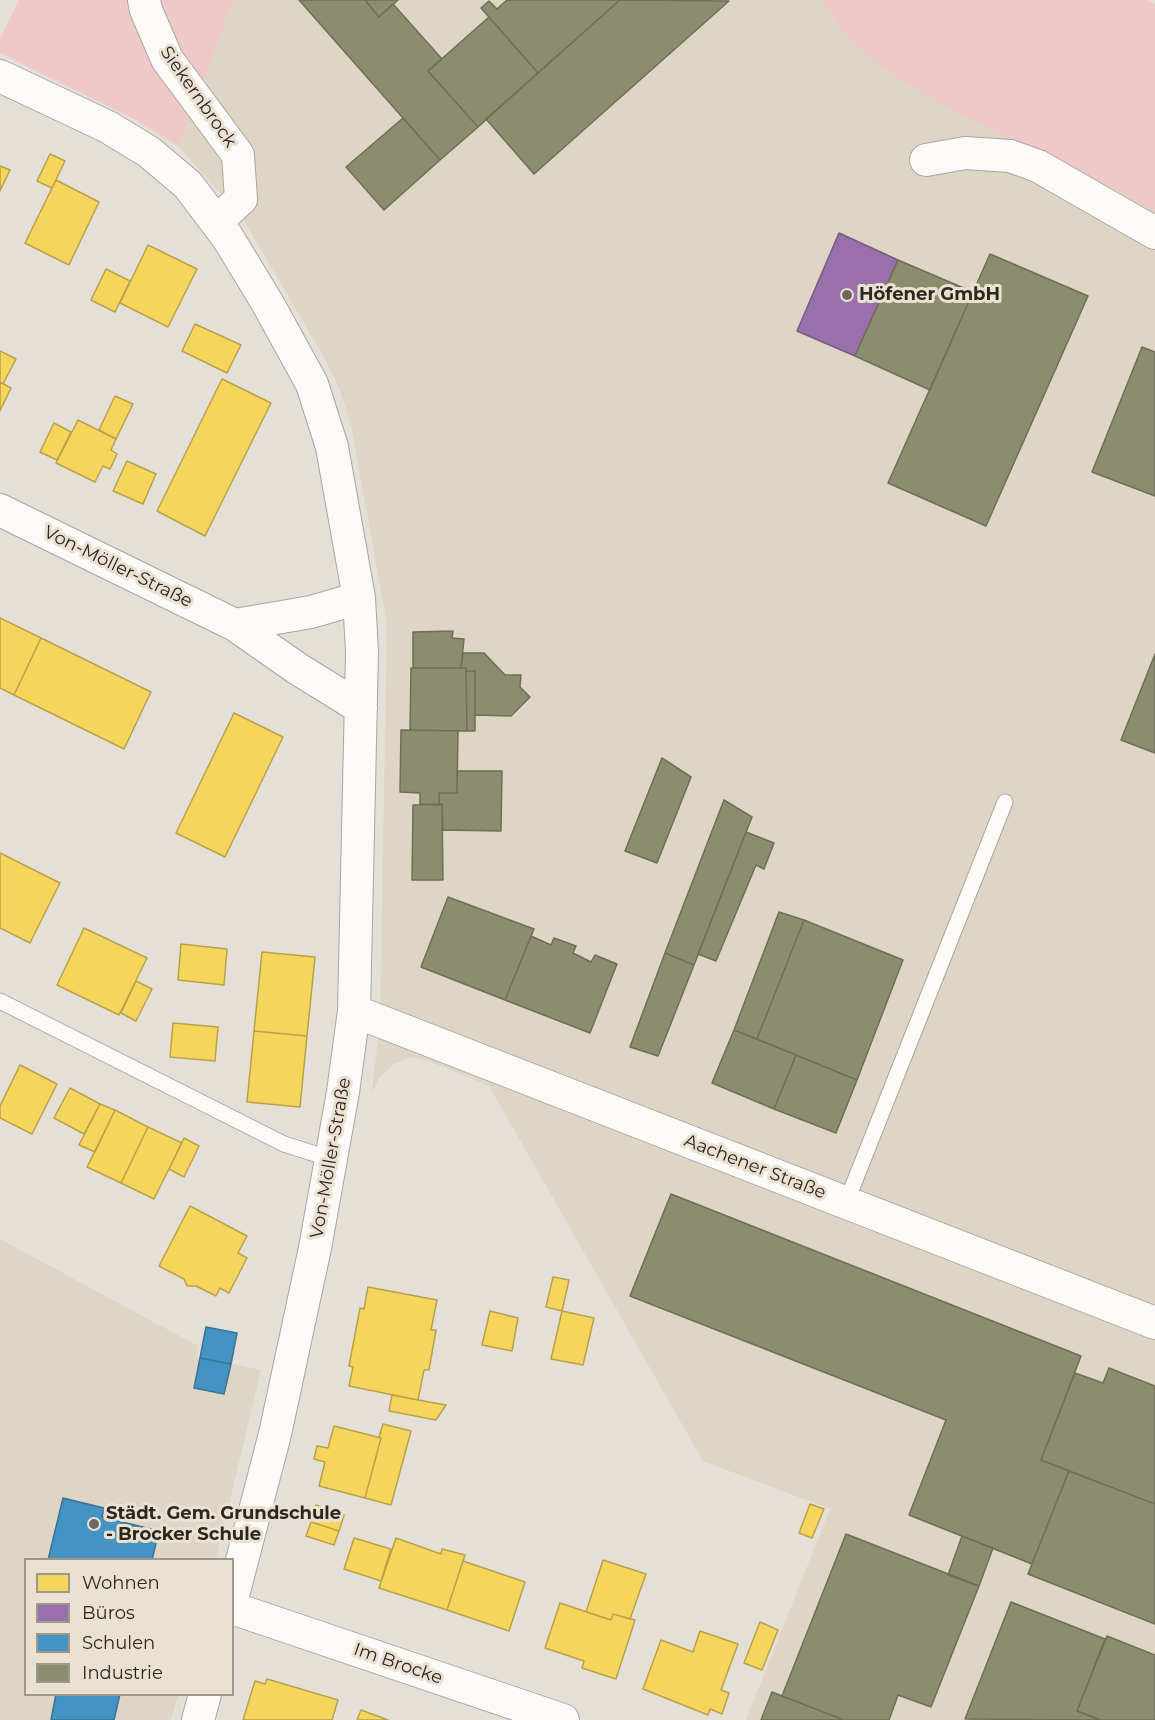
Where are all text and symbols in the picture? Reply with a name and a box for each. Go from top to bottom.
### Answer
street label: Siekernbrock [155,42,241,152]
place label: Höfener GmbH [859,284,1000,306]
marker: Höfener GmbH [840,288,854,302]
street label: Von-Möller-Straße [40,522,196,612]
street label: Von-Möller-Straße [306,1076,356,1240]
street label: Aachener Straße [681,1130,829,1204]
place label: Städt. Gem. Grundschule - Brocker Schule [106,1503,341,1546]
marker: Städt. Gem. Grundschule - Brocker Schule [87,1517,101,1531]
legend [24,1558,234,1696]
text: Wohnen [82,1572,160,1594]
text: Büros [82,1602,135,1624]
text: Schulen [82,1632,155,1654]
street label: Im Brocke [351,1639,445,1689]
text: Industrie [82,1662,163,1684]

